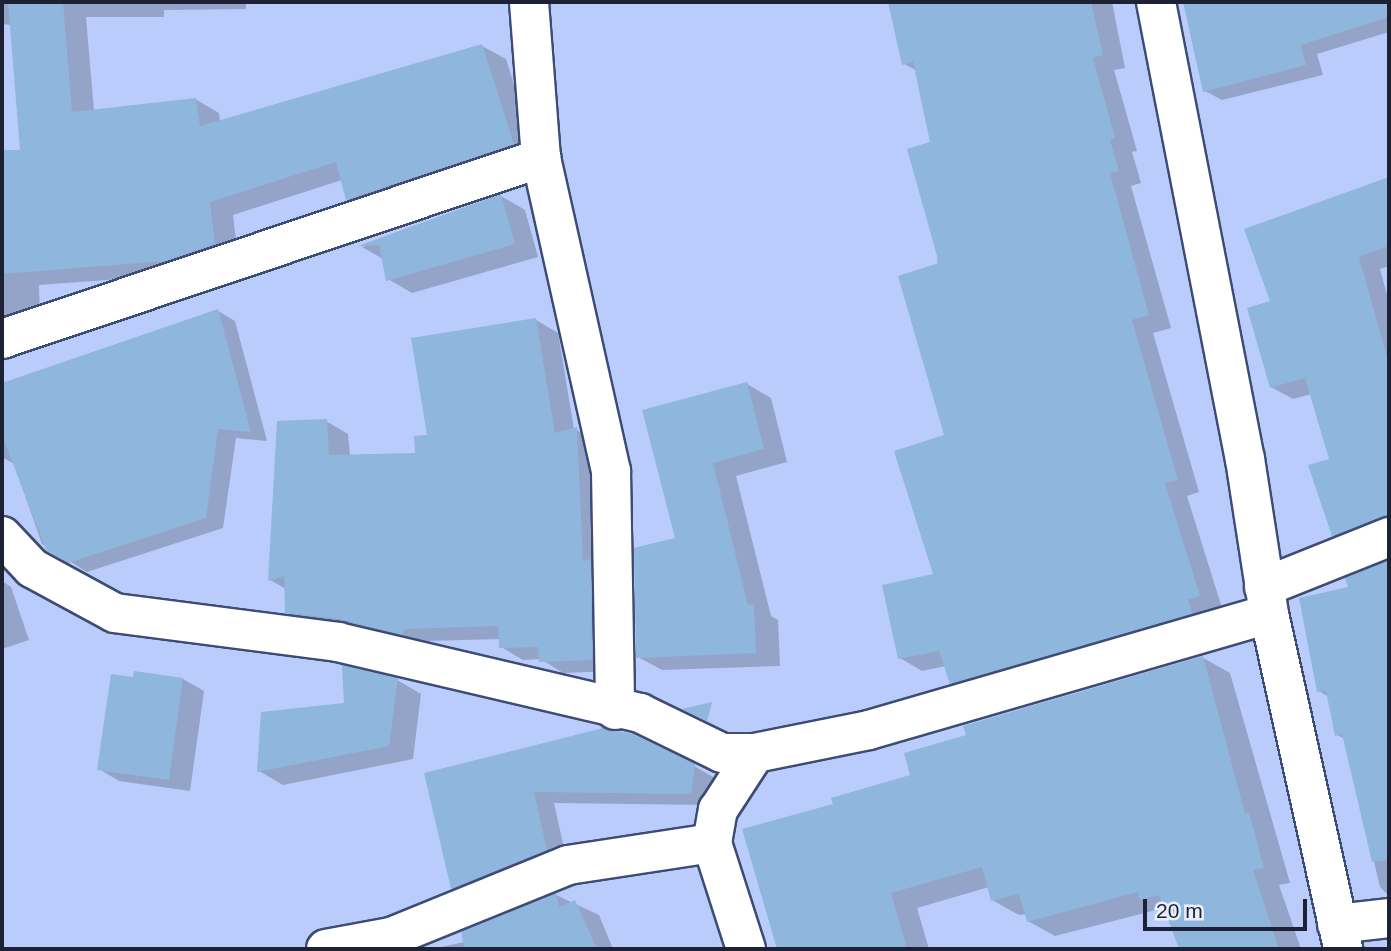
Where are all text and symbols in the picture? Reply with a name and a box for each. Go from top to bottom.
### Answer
scale bar [1146,884,1310,928]
text: 20 m [1156,899,1203,922]

